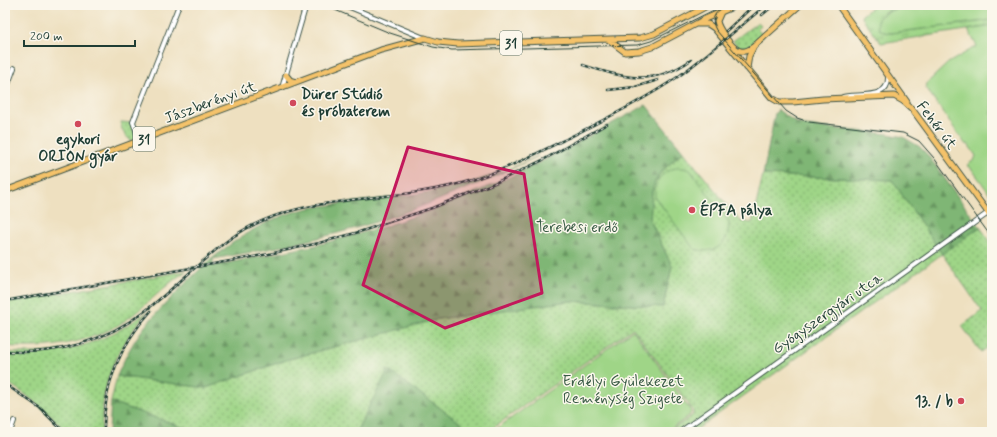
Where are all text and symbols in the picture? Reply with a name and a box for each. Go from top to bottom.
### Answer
scale bar [24,22,135,48]
text: 200 m [30,29,63,45]
road number: 31 [500,31,522,55]
street label: Jászberényi út [162,77,259,129]
place label: Dürer Stúdió és próbaterem [301,85,390,122]
street label: Fehér út [911,97,961,154]
marker: Dürer Stúdió és próbaterem [288,98,298,108]
marker: egykori ORION gyár [73,119,83,129]
road number: 31 [133,127,155,151]
place label: egykori ORION gyár [38,130,118,169]
place label: ÉPFA pálya [700,199,773,221]
marker: ÉPFA pálya [687,205,697,215]
park label: Terebesi erdő [536,218,618,238]
street label: Gyógyszergyári utca [769,268,888,360]
park label: Erdélyi Gyülekezet Reménység Szigete [562,372,684,409]
place label: 13. / b [915,392,954,412]
marker: 13. / b [956,396,966,406]

